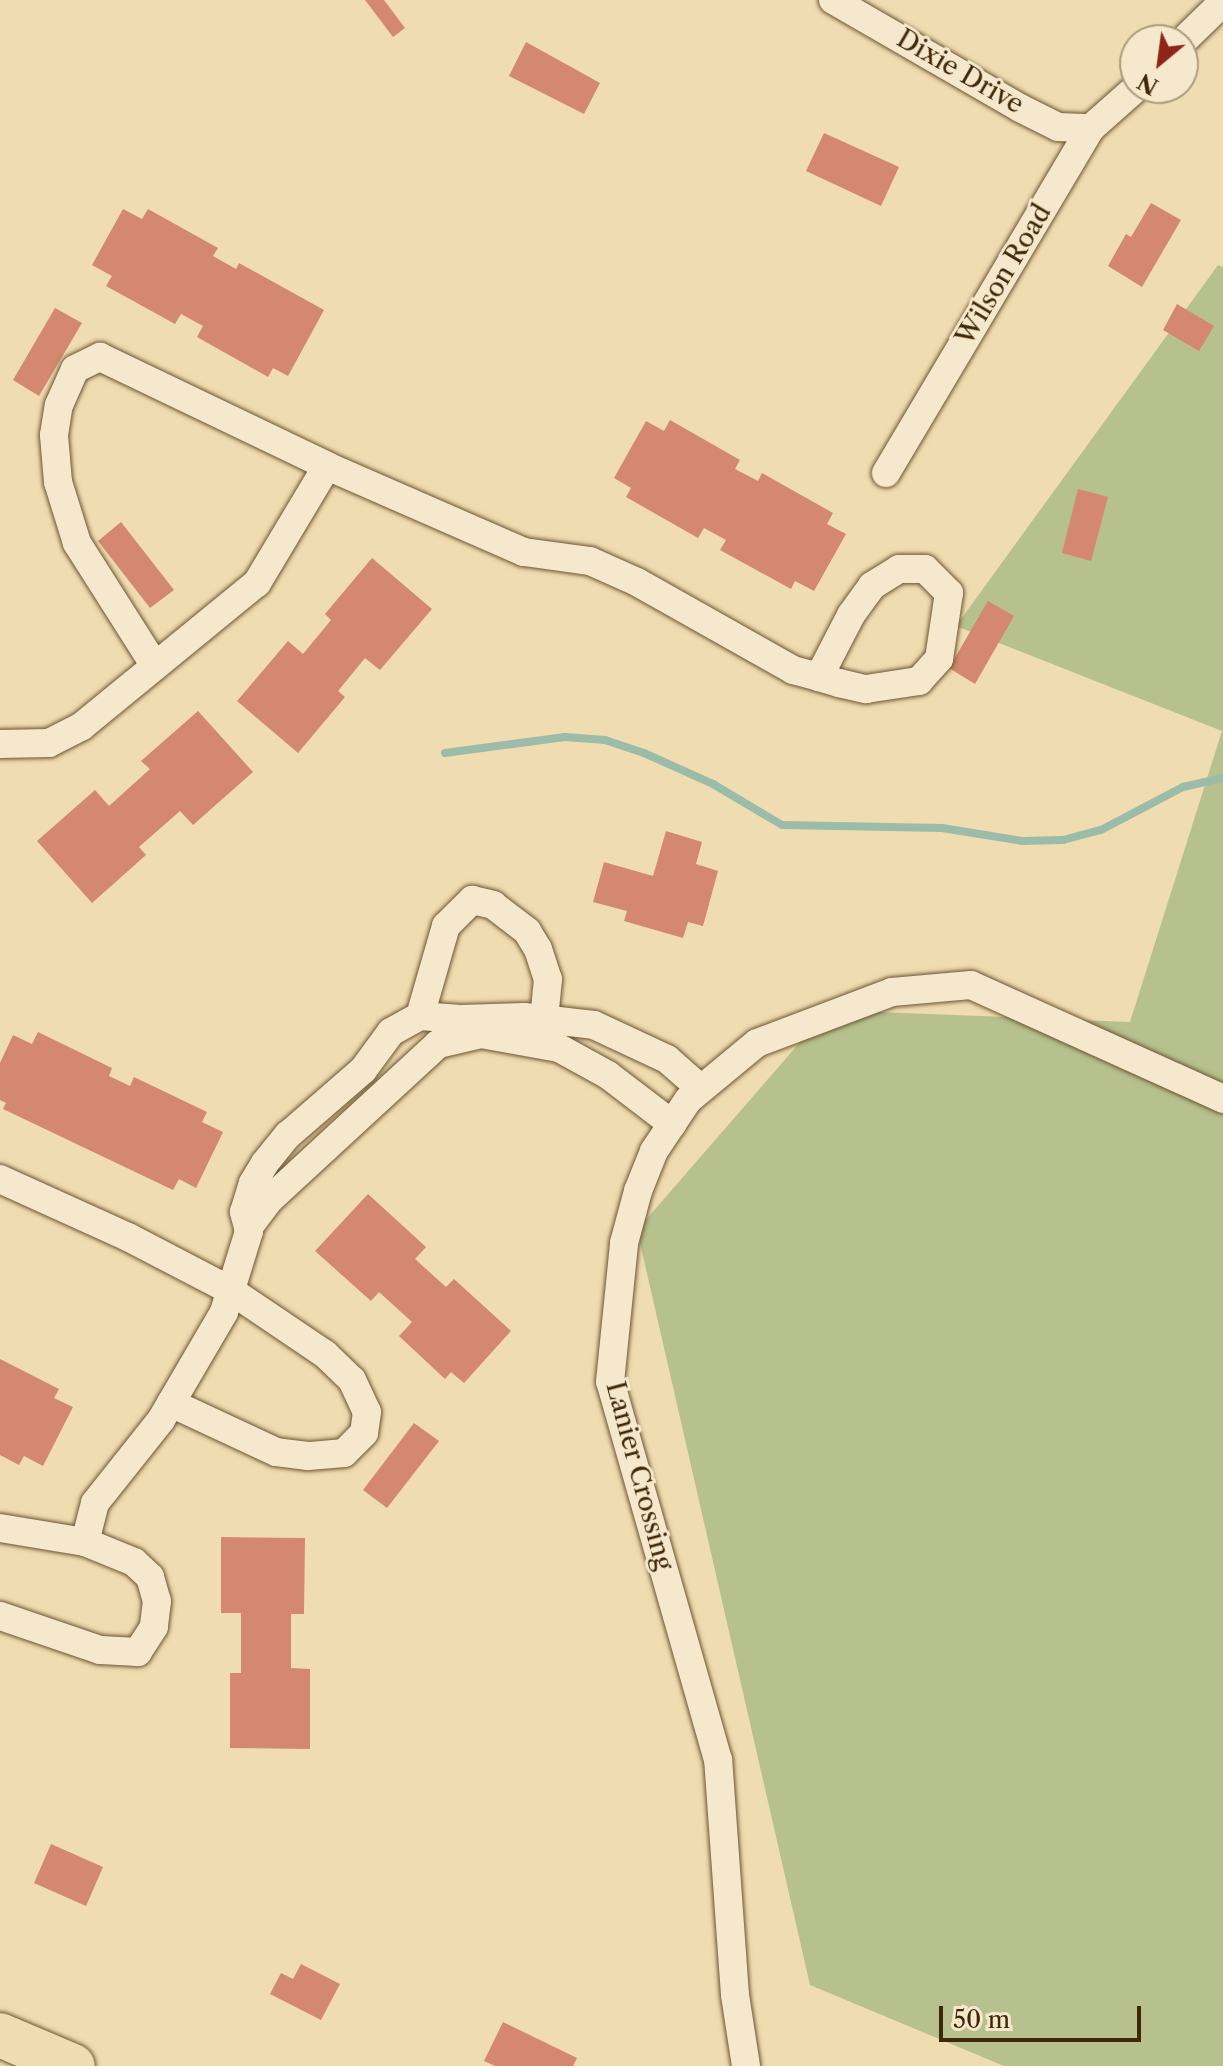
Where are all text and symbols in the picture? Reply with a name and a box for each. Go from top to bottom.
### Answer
street label: Dixie Drive [891,23,1029,121]
north arrow [1119,24,1199,104]
text: N [1133,67,1163,100]
street label: Wilson Road [950,199,1058,351]
street label: Lanier Crossing [599,1378,679,1574]
scale bar [943,1990,1145,2040]
text: 50 m [953,2005,1010,2034]

